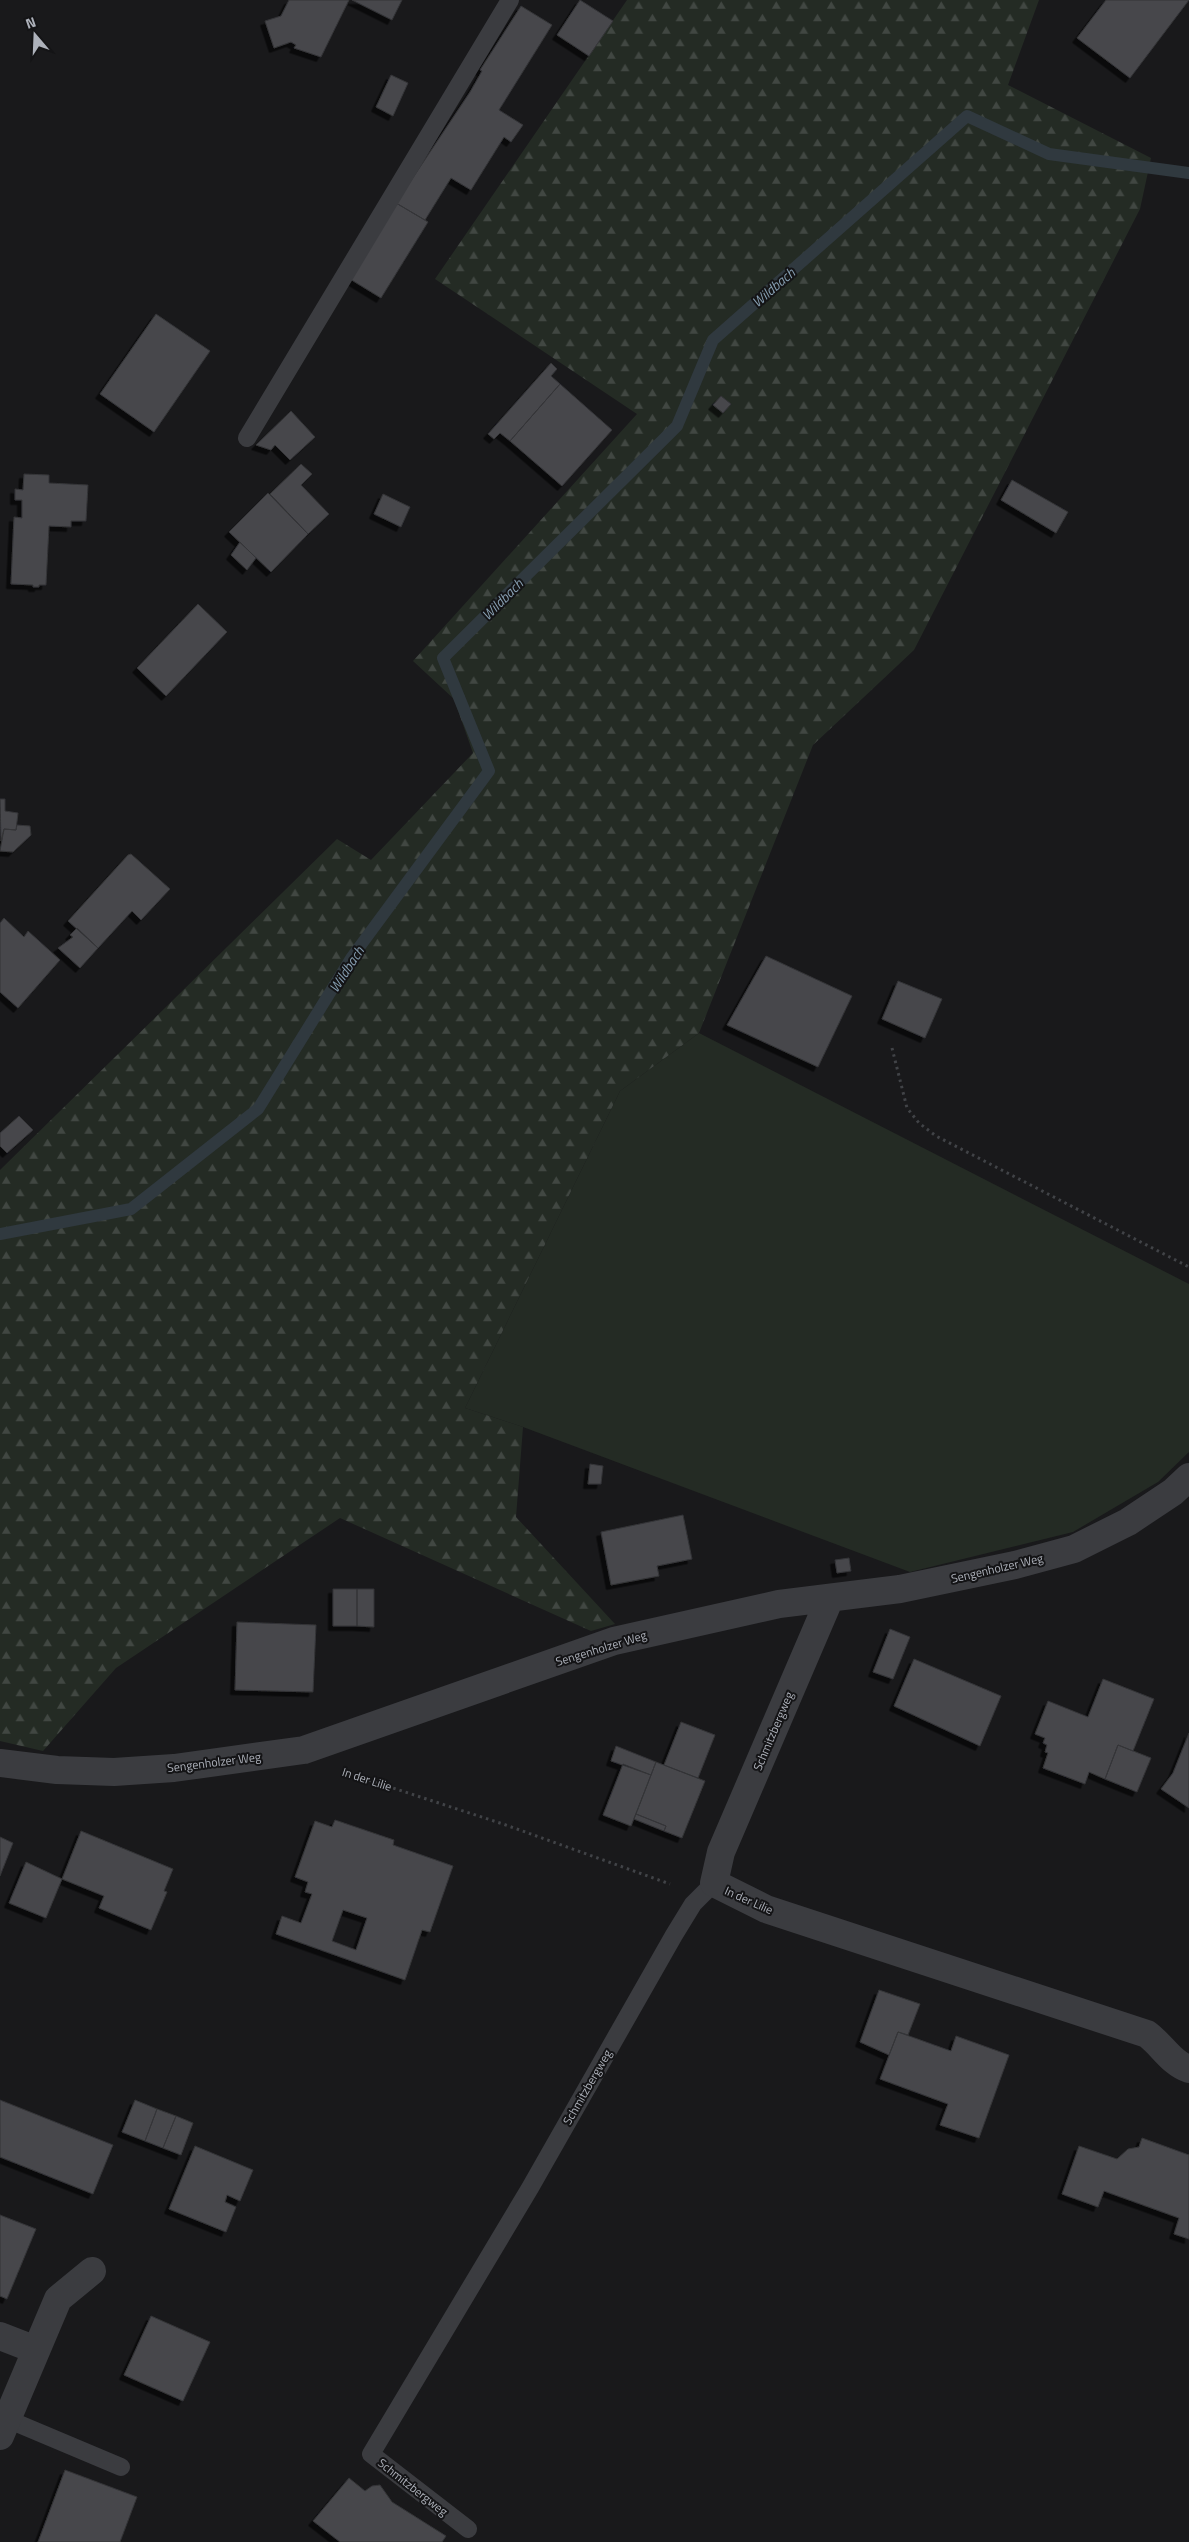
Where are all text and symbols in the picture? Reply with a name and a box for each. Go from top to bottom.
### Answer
north arrow [10,10,60,60]
text: N [23,11,39,34]
water label: Wildbach [747,262,800,312]
water label: Wildbach [476,573,528,625]
water label: Wildbach [323,941,369,996]
street label: Sengenholzer Weg [949,1548,1045,1588]
street label: Sengenholzer Weg [553,1625,649,1671]
street label: Schmitzbergweg [748,1688,798,1774]
street label: Sengenholzer Weg [166,1747,262,1777]
street label: In der Lilie [340,1762,394,1796]
street label: In der Lilie [722,1881,776,1919]
street label: Schmitzbergweg [558,2046,616,2128]
street label: Schmitzbergweg [374,2454,452,2520]

